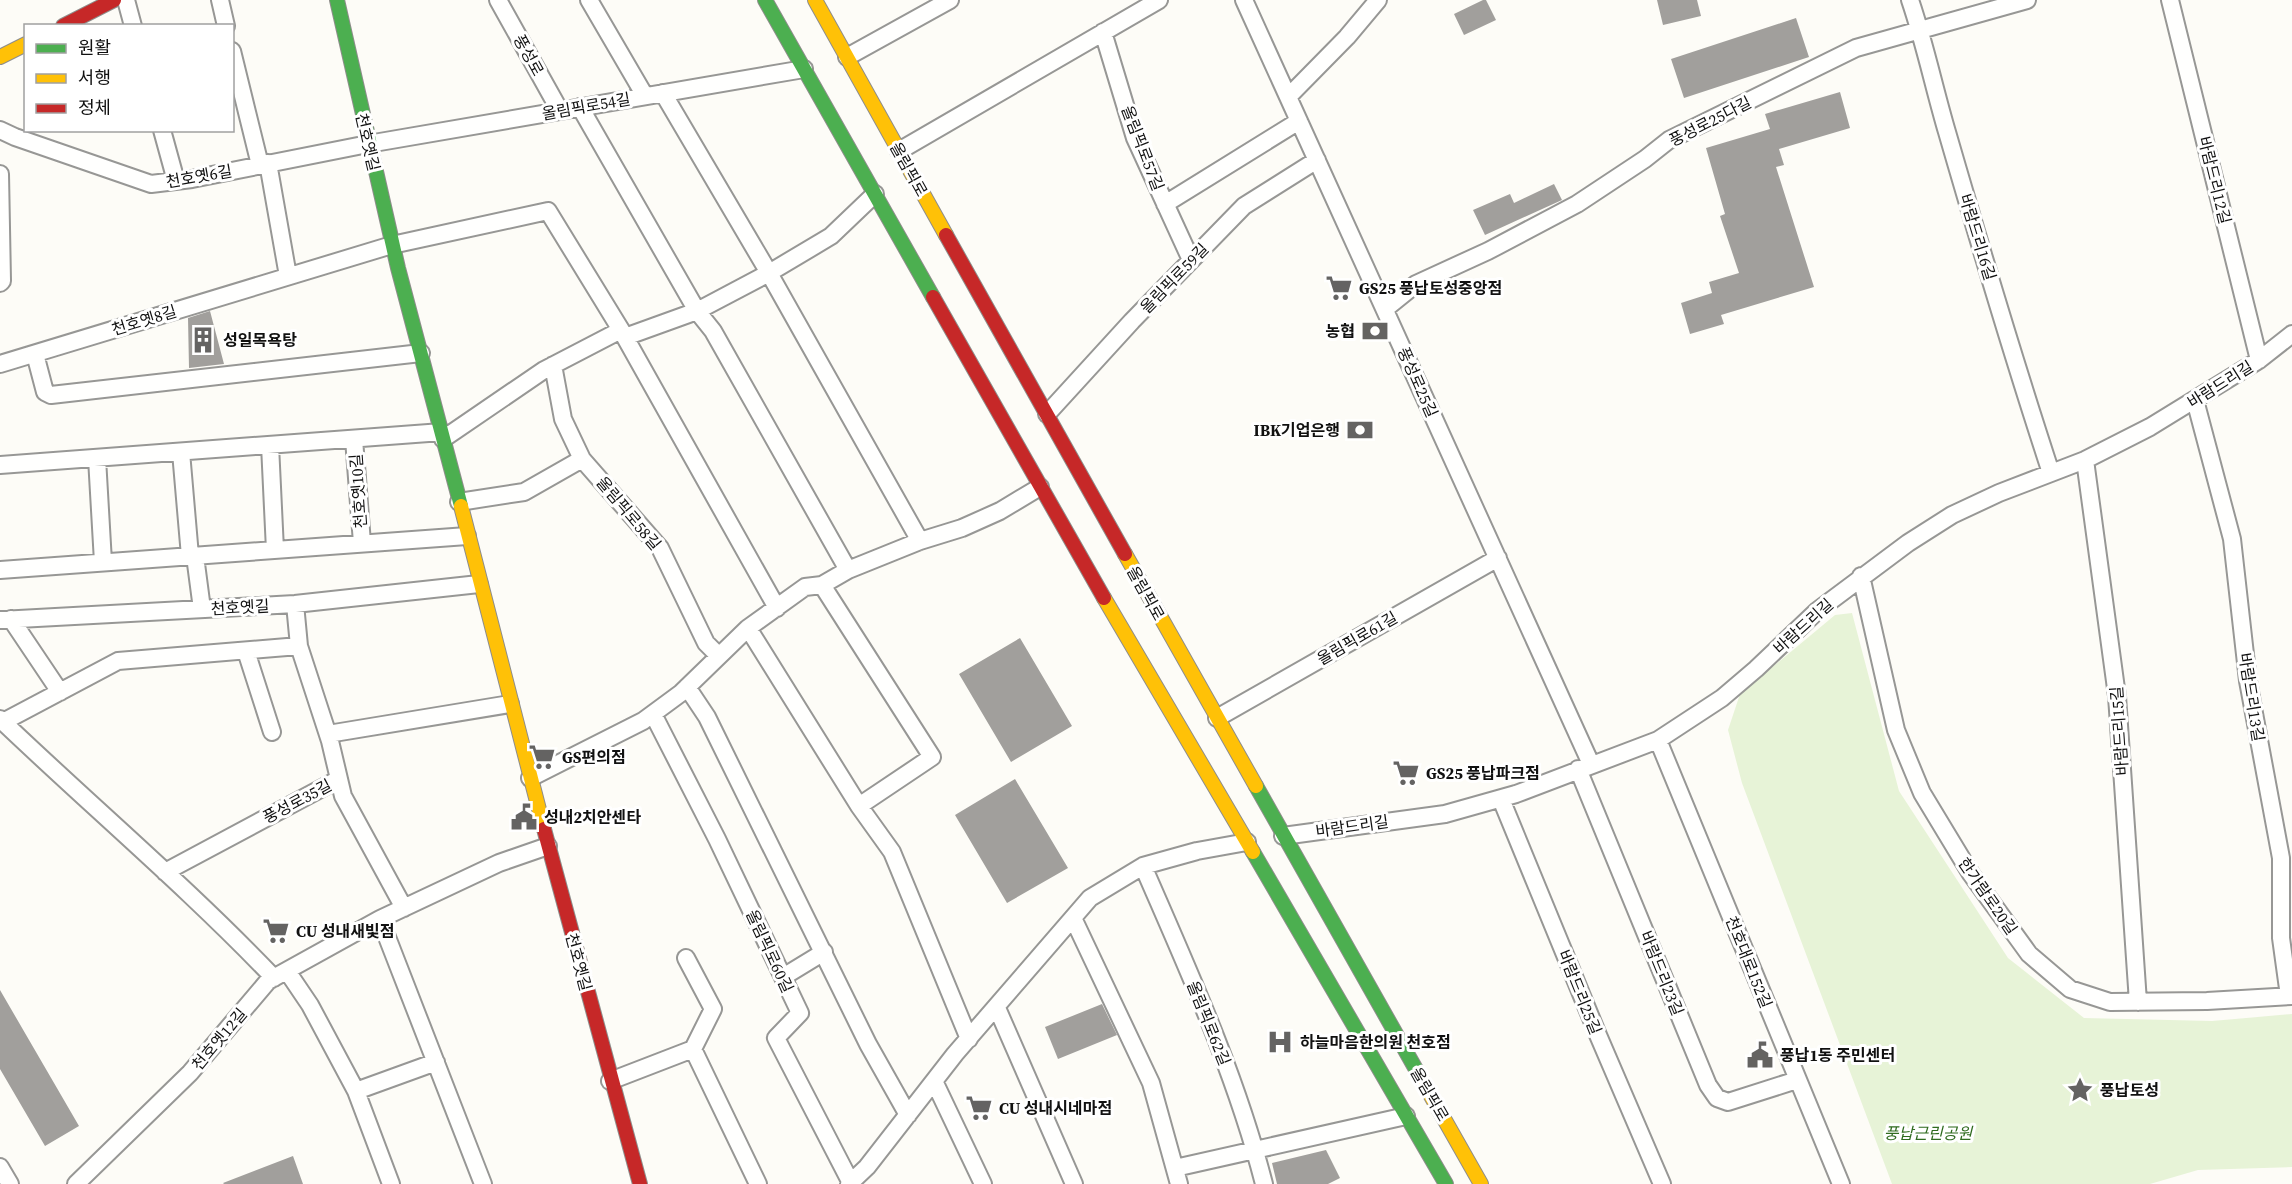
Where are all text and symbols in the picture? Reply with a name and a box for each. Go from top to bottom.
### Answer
legend [24,24,234,132]
street label: 풍성로 [509,30,549,80]
text: 원활 [78,35,111,60]
text: 서행 [78,65,111,90]
street label: 올림픽로54길 [540,87,632,125]
street label: 풍성로25다길 [1665,91,1755,151]
text: 정체 [78,95,111,120]
street label: 올림픽로57길 [1117,102,1169,194]
street label: 천호옛길 [351,111,385,173]
street label: 바람드리12길 [2193,134,2237,226]
street label: 올림픽로 [885,138,933,200]
street label: 천호옛6길 [164,159,234,193]
street label: 바람드리16길 [1954,191,2002,283]
street label: 올림픽로59길 [1135,238,1213,318]
supermarket icon: GS25 풍납토성중앙점 [1324,273,1354,303]
place label: GS25 풍납토성중앙점 [1359,277,1502,299]
street label: 천호옛8길 [109,300,179,340]
bank icon: 농협 [1360,316,1390,346]
place label: 농협 [1326,320,1355,342]
building icon: 성일목욕탕 [188,325,218,355]
place label: 성일목욕탕 [223,329,297,351]
street label: 풍성로25길 [1393,343,1443,421]
street label: 바람드리길 [2183,355,2257,413]
bank icon: IBK기업은행 [1345,415,1375,445]
place label: IBK기업은행 [1254,419,1340,441]
street label: 천호옛10길 [344,453,372,529]
street label: 올림픽로58길 [592,472,666,554]
street label: 올림픽로 [1122,562,1170,624]
street label: 바람드리길 [1768,593,1838,659]
street label: 천호옛길 [210,594,270,620]
street label: 올림픽로61길 [1313,606,1401,670]
street label: 바람드리13길 [2234,651,2270,743]
street label: 바람드리15길 [2105,686,2133,776]
supermarket icon: GS편의점 [527,742,557,772]
place label: GS편의점 [562,746,626,768]
supermarket icon: GS25 풍납파크점 [1391,758,1421,788]
place label: GS25 풍납파크점 [1426,762,1540,784]
street label: 풍성로35길 [259,774,335,828]
public building icon: 성내2치안센타 [509,802,539,832]
place label: 성내2치안센타 [544,806,641,828]
street label: 바람드리길 [1314,810,1390,842]
street label: 한가람로20길 [1953,853,2023,939]
street label: 올림픽로60길 [741,906,799,996]
street label: 천호대로152길 [1721,913,1777,1011]
supermarket icon: CU 성내새빛점 [261,916,291,946]
place label: CU 성내새빛점 [296,920,394,942]
street label: 바람드리23길 [1635,927,1689,1019]
street label: 천호옛길 [561,931,597,993]
street label: 바람드리25길 [1553,946,1607,1038]
street label: 올림픽로62길 [1182,977,1236,1069]
street label: 천호옛12길 [187,1003,251,1075]
hospital icon: 하늘마음한의원 천호점 [1265,1027,1295,1057]
place label: 하늘마음한의원 천호점 [1300,1031,1451,1053]
public building icon: 풍납1동 주민센터 [1745,1040,1775,1070]
place label: 풍납1동 주민센터 [1780,1044,1895,1066]
street label: 올림픽로 [1406,1063,1454,1125]
place icon: 풍납토성 [2065,1075,2095,1105]
place label: 풍납토성 [2100,1079,2159,1101]
supermarket icon: CU 성내시네마점 [964,1093,994,1123]
place label: CU 성내시네마점 [999,1097,1112,1119]
park label: 풍납근린공원 [1884,1122,1973,1144]

